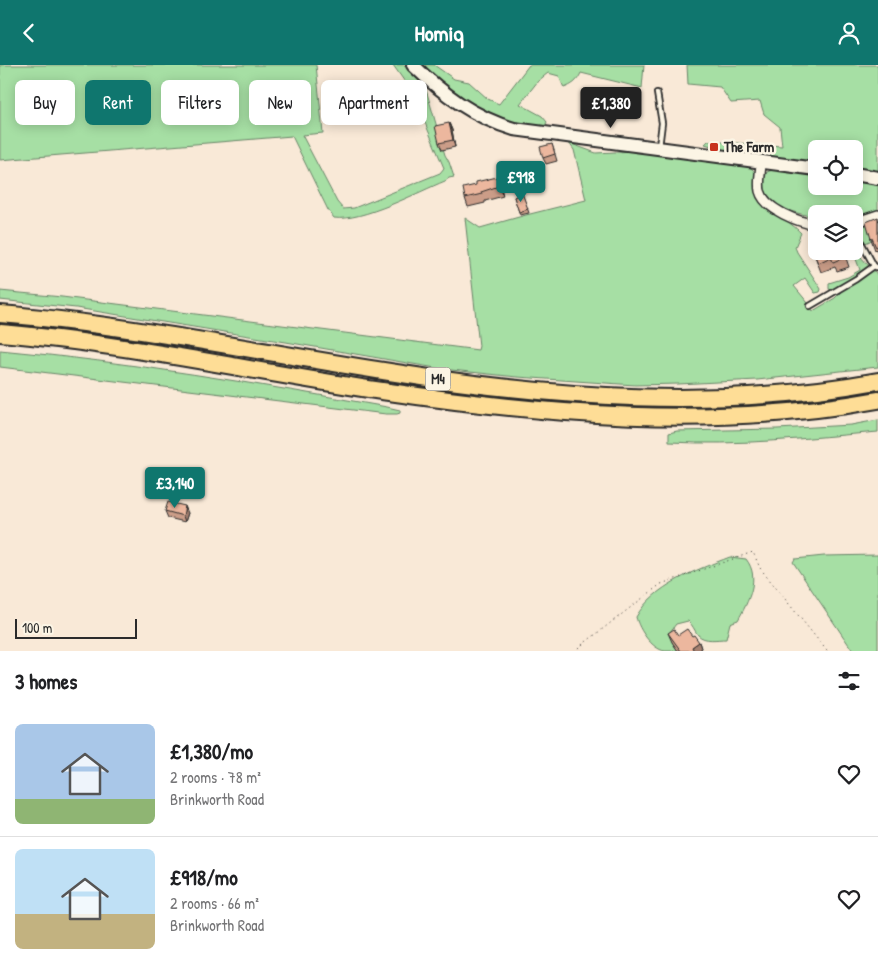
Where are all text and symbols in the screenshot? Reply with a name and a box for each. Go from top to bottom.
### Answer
text: Homiq [414,18,464,48]
icon: back [15,19,43,47]
icon: person [835,19,863,47]
chip: Buy [15,80,75,125]
chip: Rent [85,80,151,125]
chip: Filters [161,80,239,125]
chip: New [249,80,311,125]
chip: Apartment [321,80,427,125]
pin: £1,380 [570,87,652,129]
text: £1,380 [591,92,631,114]
place label: The Farm [723,136,774,157]
map controls [808,140,863,260]
button: locate [808,140,863,195]
marker: The Farm [708,141,720,153]
pin: £918 [491,161,551,203]
text: £918 [507,166,535,188]
button: layers [808,205,863,260]
road number: M4 [426,367,450,391]
pin: £3,140 [134,467,216,509]
text: £3,140 [156,472,194,494]
scale bar [15,616,138,639]
text: 100 m [22,618,52,637]
text: 3 homes [15,667,77,696]
icon: filters [835,667,863,695]
text: £1,380/mo [170,737,253,766]
icon: home [55,744,115,804]
icon: heart [835,760,863,788]
text: 2 rooms · 78 m² [170,766,261,788]
text: Brinkworth Road [170,788,264,810]
text: £918/mo [170,863,238,892]
icon: home [55,869,115,929]
icon: heart [835,885,863,913]
text: 2 rooms · 66 m² [170,892,259,914]
text: Brinkworth Road [170,914,264,936]

